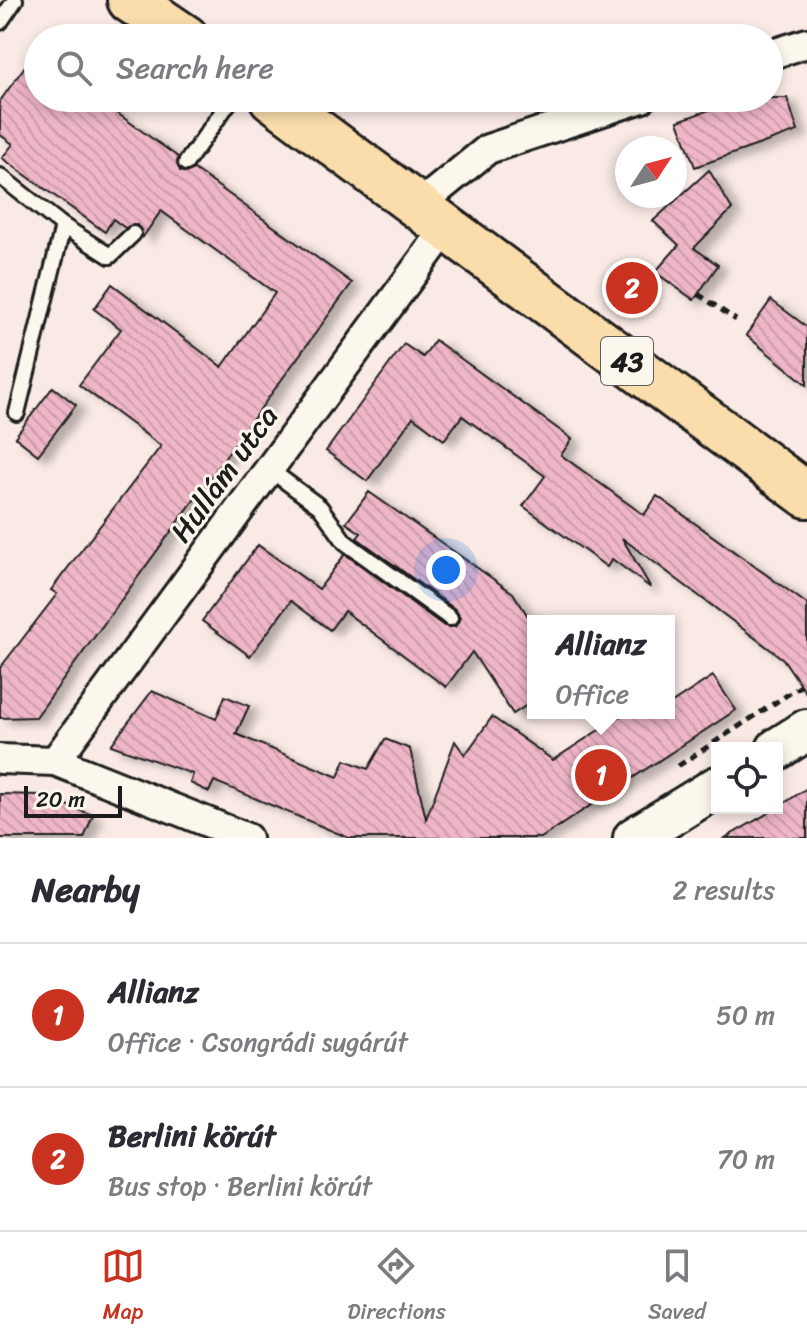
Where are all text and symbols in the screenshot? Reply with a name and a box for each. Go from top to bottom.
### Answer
search box [24,24,783,112]
text: Search here [116,41,274,95]
icon: search [52,46,96,90]
north arrow [615,136,687,208]
pin: 2 [606,258,658,318]
road number: 43 [601,337,653,385]
street label: Hullám utca [155,394,293,554]
your location [426,550,466,590]
popup [527,615,675,719]
text: Allianz [556,617,646,671]
text: Office [556,671,629,717]
map controls [711,742,783,814]
button: locate [711,742,783,814]
pin: 1 [575,745,627,805]
text: 20 m [36,780,85,819]
scale bar [24,782,122,818]
text: Nearby [32,860,140,920]
text: 2 results [673,867,775,913]
text: Allianz [108,965,199,1019]
text: 1 [52,992,64,1038]
text: 50 m [716,992,775,1038]
text: Office · Csongrádi sugárút [108,1019,408,1065]
text: Berlini körút [108,1109,276,1163]
text: 2 [50,1136,66,1182]
text: 70 m [717,1136,775,1182]
text: Bus stop · Berlini körút [108,1163,372,1209]
tab: Map [101,1244,145,1331]
tab: Directions [347,1244,446,1331]
tab: Saved [648,1244,706,1331]

